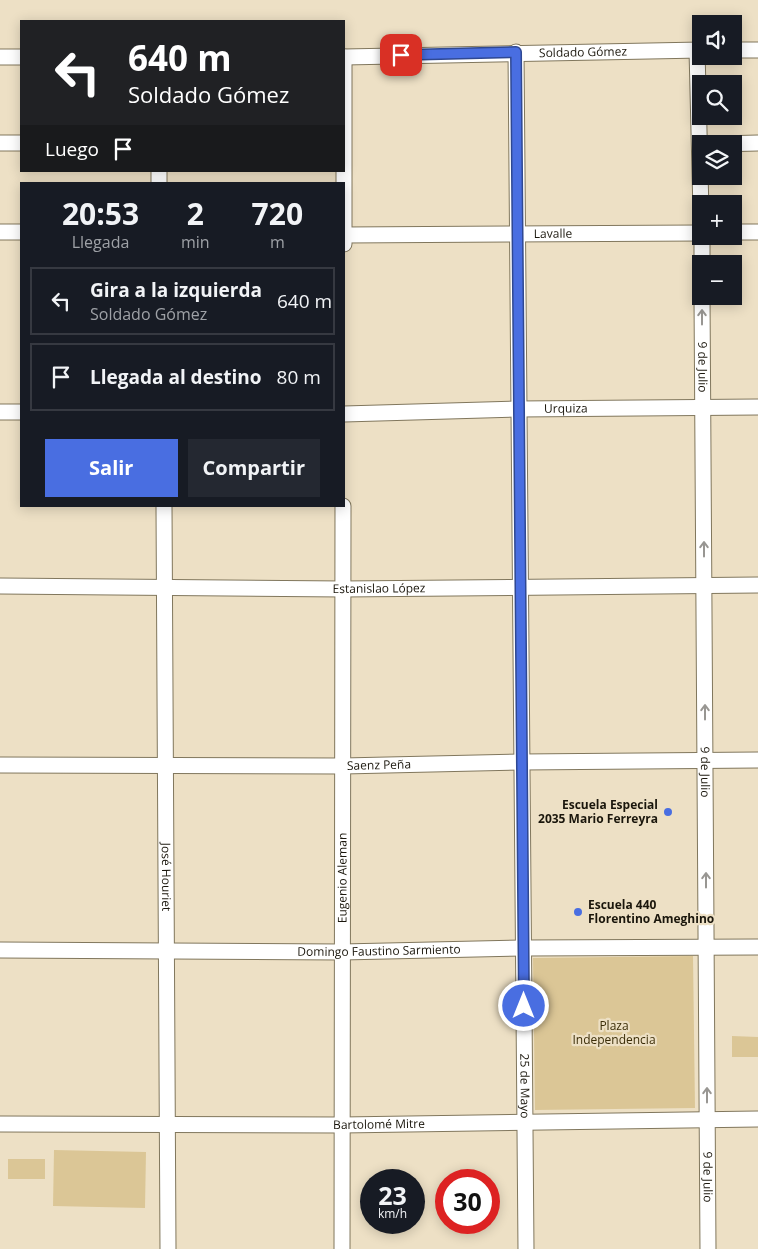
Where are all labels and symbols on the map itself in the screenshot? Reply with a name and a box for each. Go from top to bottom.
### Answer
pin [380,34,422,76]
street label: Soldado Gómez [539,42,627,61]
street label: Lavalle [534,225,573,242]
one-way arrow [697,309,707,325]
street label: 9 de Julio [694,341,712,393]
street label: Urquiza [544,399,588,417]
one-way arrow [699,541,709,558]
street label: Estanislao López [333,579,426,597]
one-way arrow [700,704,710,720]
street label: 9 de Julio [697,746,714,798]
street label: Saenz Peña [347,755,411,774]
place label: Escuela Especial 2035 Mario Ferreyra [538,796,658,827]
marker: Escuela Especial 2035 Mario Ferreyra [662,806,674,818]
street label: Eugenio Aleman [333,833,351,923]
street label: José Houriet [158,842,175,911]
one-way arrow [701,873,711,889]
place label: Escuela 440 Florentino Ameghino [588,896,714,927]
marker: Escuela 440 Florentino Ameghino [572,906,584,918]
street label: Domingo Faustino Sarmiento [297,940,461,960]
position arrow [497,979,549,1031]
park label: Plaza Independencia [572,1017,656,1048]
street label: 25 de Mayo [516,1053,534,1118]
one-way arrow [702,1088,712,1104]
street label: Bartolomé Mitre [333,1115,425,1133]
street label: 9 de Julio [699,1151,717,1203]
speed limit sign: 30 [435,1169,500,1234]

